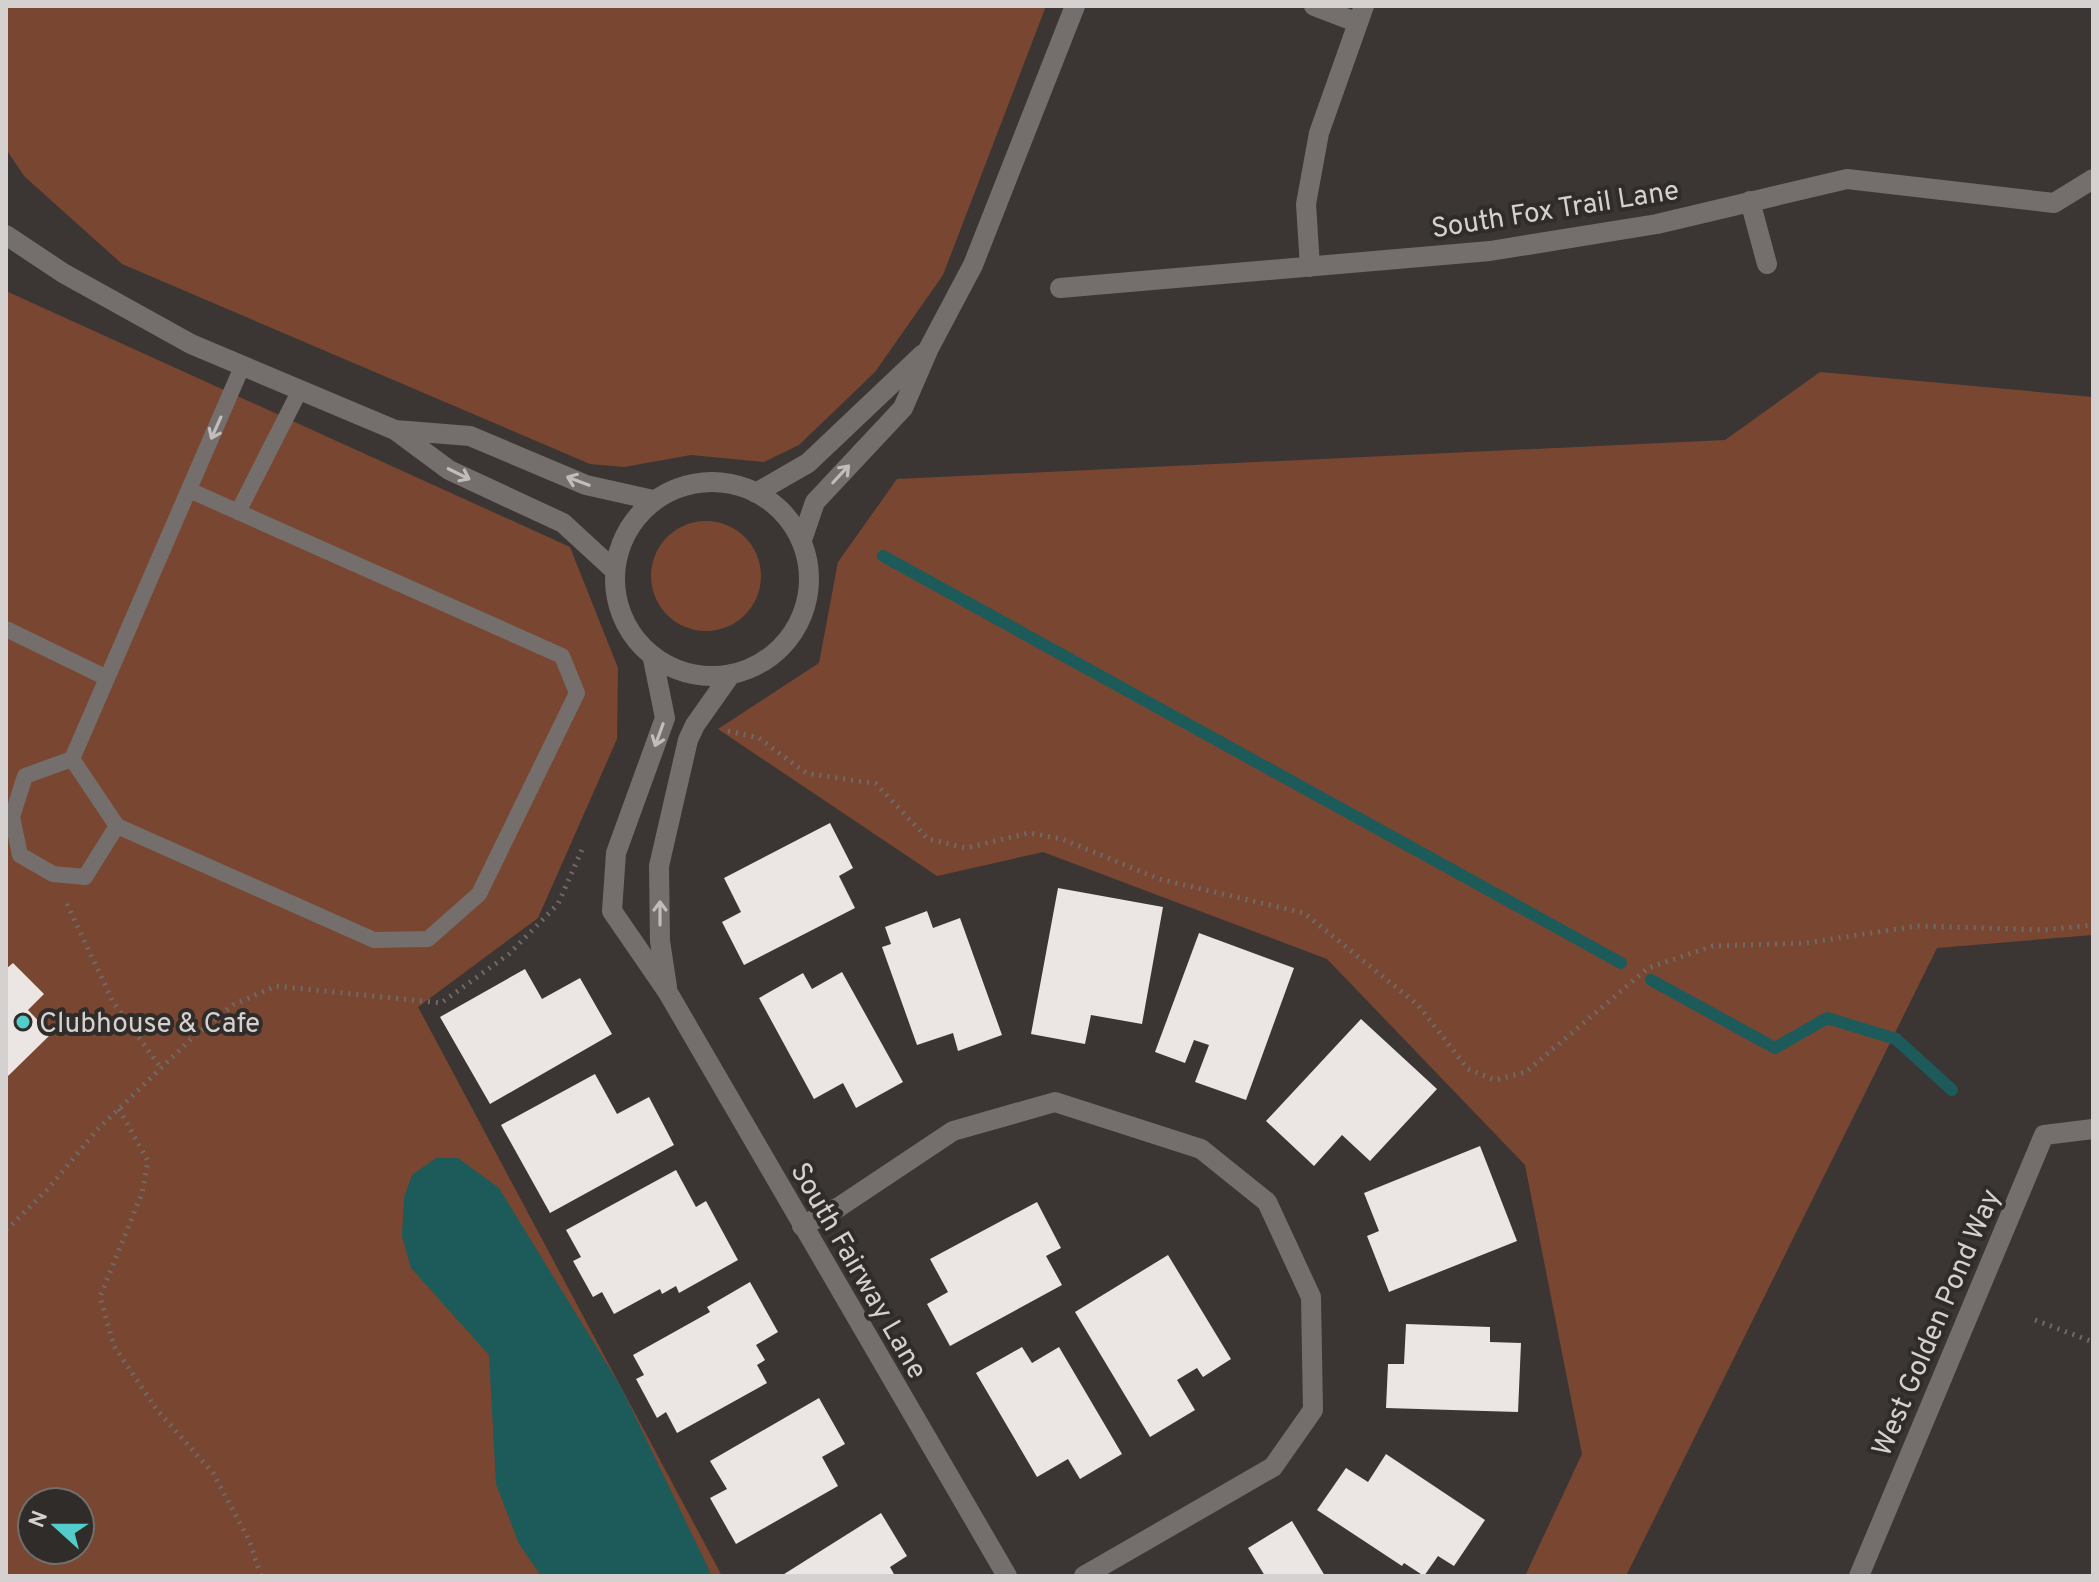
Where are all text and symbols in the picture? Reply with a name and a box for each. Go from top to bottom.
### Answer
street label: South Fox Trail Lane [1429,174,1682,248]
one-way arrow [207,416,222,440]
one-way arrow [832,465,850,485]
one-way arrow [446,467,470,482]
one-way arrow [566,473,591,487]
one-way arrow [650,722,665,747]
one-way arrow [652,900,668,927]
place label: Clubhouse & Cafe [39,1007,260,1043]
marker: Clubhouse & Cafe [14,1013,32,1031]
street label: South Fairway Lane [781,1157,934,1386]
street label: West Golden Pond Way [1865,1184,2010,1462]
north arrow [16,1486,96,1566]
text: N [24,1508,55,1532]

